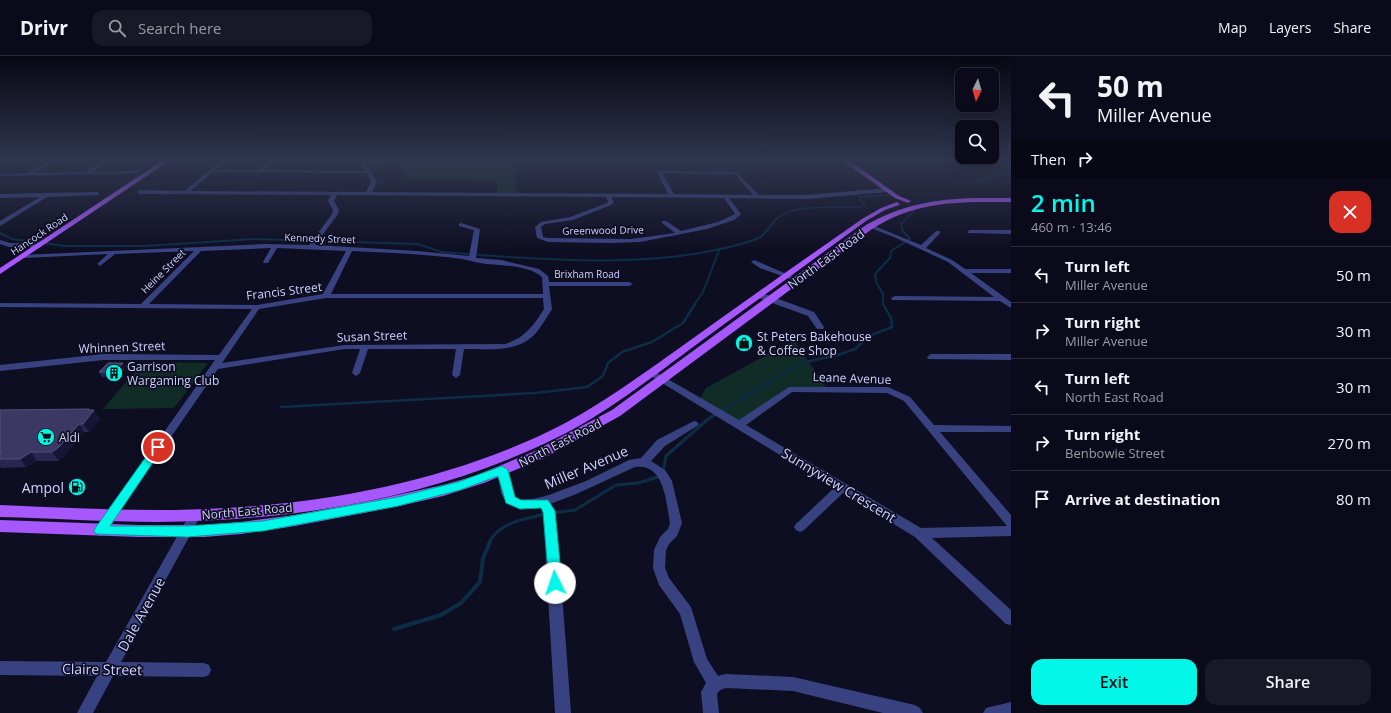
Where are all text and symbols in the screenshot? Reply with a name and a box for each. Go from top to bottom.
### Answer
search box [92,10,372,46]
text: Drivr [20,15,68,41]
icon: search [106,17,128,39]
text: Search here [138,18,222,38]
text: Map [1218,18,1247,37]
text: Layers [1269,18,1311,37]
text: Share [1333,18,1371,37]
text: 50 m [1097,67,1164,105]
north arrow [955,68,999,112]
map controls [955,68,999,164]
icon: left [1031,72,1083,124]
text: Miller Avenue [1097,103,1212,127]
button: search [955,120,999,164]
icon: right [1074,148,1096,170]
text: Then [1031,149,1066,169]
text: 2 min [1031,186,1096,219]
button: close [1329,191,1371,233]
street label: Hancock Road [8,210,70,258]
text: 460 m · 13:46 [1031,218,1112,236]
street label: Greenwood Drive [562,222,644,238]
street label: North East Road [784,225,868,293]
street label: Kennedy Street [284,230,356,246]
street label: Heine Street [138,245,189,296]
text: Turn left [1065,256,1130,276]
icon: left [1031,264,1053,286]
text: 50 m [1336,265,1371,285]
street label: Brixham Road [554,267,620,281]
text: Miller Avenue [1065,276,1148,294]
street label: Francis Street [245,278,323,304]
text: Turn right [1065,312,1140,332]
icon: right [1031,320,1053,342]
text: 30 m [1336,321,1371,341]
street label: Susan Street [337,326,407,346]
place label: St Peters Bakehouse & Coffee Shop [757,328,872,359]
text: Miller Avenue [1065,332,1148,350]
shop icon: St Peters Bakehouse & Coffee Shop [734,333,754,353]
street label: Whinnen Street [78,337,166,357]
place label: Garrison Wargaming Club [127,358,219,389]
building icon: Garrison Wargaming Club [104,363,124,383]
street label: Leane Avenue [812,368,892,388]
text: Turn left [1065,368,1130,388]
icon: left [1031,376,1053,398]
text: 30 m [1336,377,1371,397]
text: North East Road [1065,388,1164,406]
street label: North East Road [516,415,604,471]
text: Turn right [1065,424,1140,444]
supermarket icon: Aldi [36,427,56,447]
place label: Aldi [59,429,80,446]
pin [141,430,175,464]
icon: right [1031,432,1053,454]
text: 270 m [1327,433,1371,453]
icon: arrive [147,436,169,458]
street label: Miller Avenue [541,441,631,493]
street label: Sunnyview Crescent [778,443,900,527]
text: Benbowie Street [1065,444,1165,462]
fuel station icon: Ampol [67,477,87,497]
place label: Ampol [22,478,64,497]
icon: arrive [1031,488,1053,510]
text: Arrive at destination [1065,489,1220,509]
text: 80 m [1336,489,1371,509]
street label: North East Road [201,499,293,523]
position arrow [534,562,576,604]
street label: Dale Avenue [113,574,169,654]
street label: Claire Street [62,659,142,679]
button: Exit [1031,659,1197,705]
button: Share [1205,659,1371,705]

